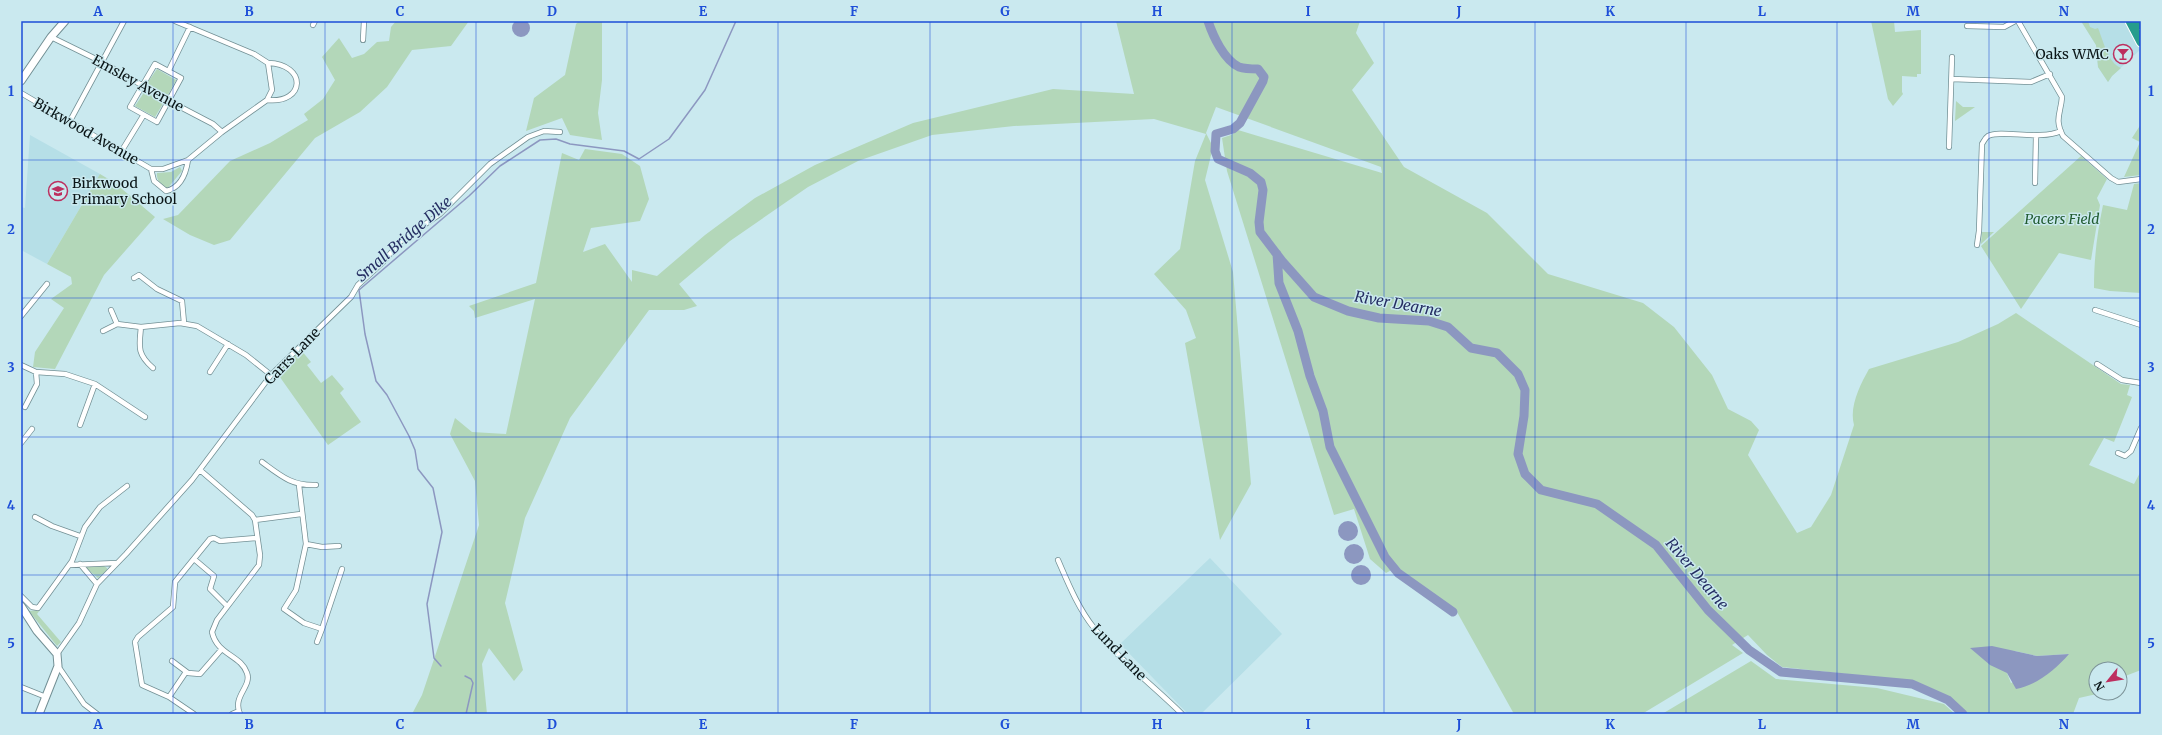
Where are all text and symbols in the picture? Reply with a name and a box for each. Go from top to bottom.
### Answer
text: A [92,3,103,20]
text: B [244,3,254,20]
text: C [396,3,405,20]
text: D [547,3,557,20]
text: E [699,3,708,20]
text: F [850,3,858,20]
text: G [1000,3,1010,20]
text: H [1152,3,1163,20]
text: I [1305,3,1311,20]
text: J [1455,3,1462,20]
text: K [1605,3,1615,20]
text: L [1758,3,1767,20]
text: M [1906,3,1920,20]
text: N [2059,3,2070,20]
bar icon: Oaks WMC [2112,43,2134,65]
place label: Oaks WMC [2036,45,2109,63]
street label: Emsley Avenue [89,50,187,116]
text: 1 [8,83,14,100]
text: 1 [2148,83,2154,100]
street label: Birkwood Avenue [30,94,142,168]
place label: Birkwood Primary School [72,174,177,208]
school or university icon: Birkwood Primary School [47,180,69,202]
water label: Small Bridge Dike [352,192,456,285]
park label: Pacers Field [2025,210,2099,228]
text: 2 [7,221,15,238]
text: 2 [2147,221,2155,238]
water label: River Dearne [1353,286,1443,321]
street label: Carrs Lane [260,324,324,388]
text: 3 [7,359,15,376]
text: 3 [2147,359,2155,376]
text: 4 [7,497,16,514]
text: 4 [2147,497,2156,514]
water label: River Dearne [1662,534,1733,614]
street label: Lund Lane [1088,620,1150,684]
text: 5 [7,635,15,652]
text: 5 [2147,635,2155,652]
north arrow [2088,661,2128,701]
text: N [2091,678,2108,693]
text: A [92,716,103,733]
text: B [244,716,254,733]
text: C [396,716,405,733]
text: D [547,716,557,733]
text: E [699,716,708,733]
text: F [850,716,858,733]
text: G [1000,716,1010,733]
text: H [1152,716,1163,733]
text: I [1305,716,1311,733]
text: J [1455,716,1462,733]
text: K [1605,716,1615,733]
text: L [1758,716,1767,733]
text: M [1906,716,1920,733]
text: N [2059,716,2070,733]

